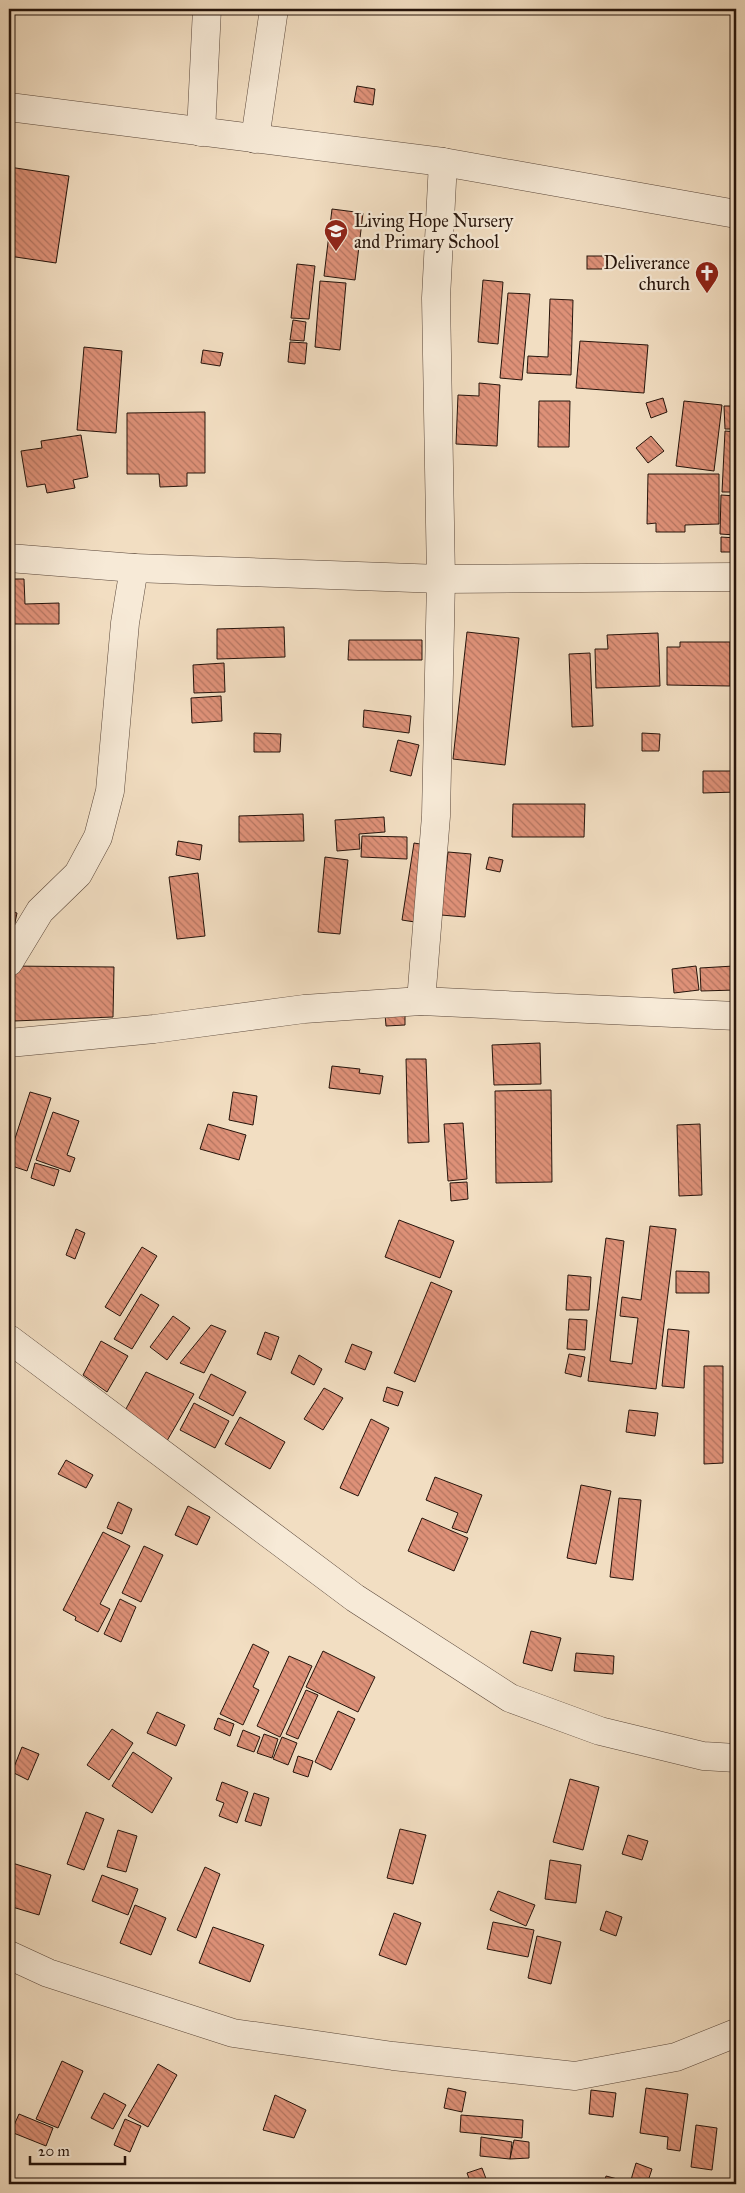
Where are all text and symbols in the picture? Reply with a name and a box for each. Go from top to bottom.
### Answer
place label: Living Hope Nursery and Primary School [354,210,514,253]
school or university icon: Living Hope Nursery and Primary School [323,218,349,252]
place label: Deliverance church [604,252,690,295]
church icon: Deliverance church [694,260,720,294]
scale bar [30,2133,125,2165]
text: 20 m [38,2142,70,2160]

